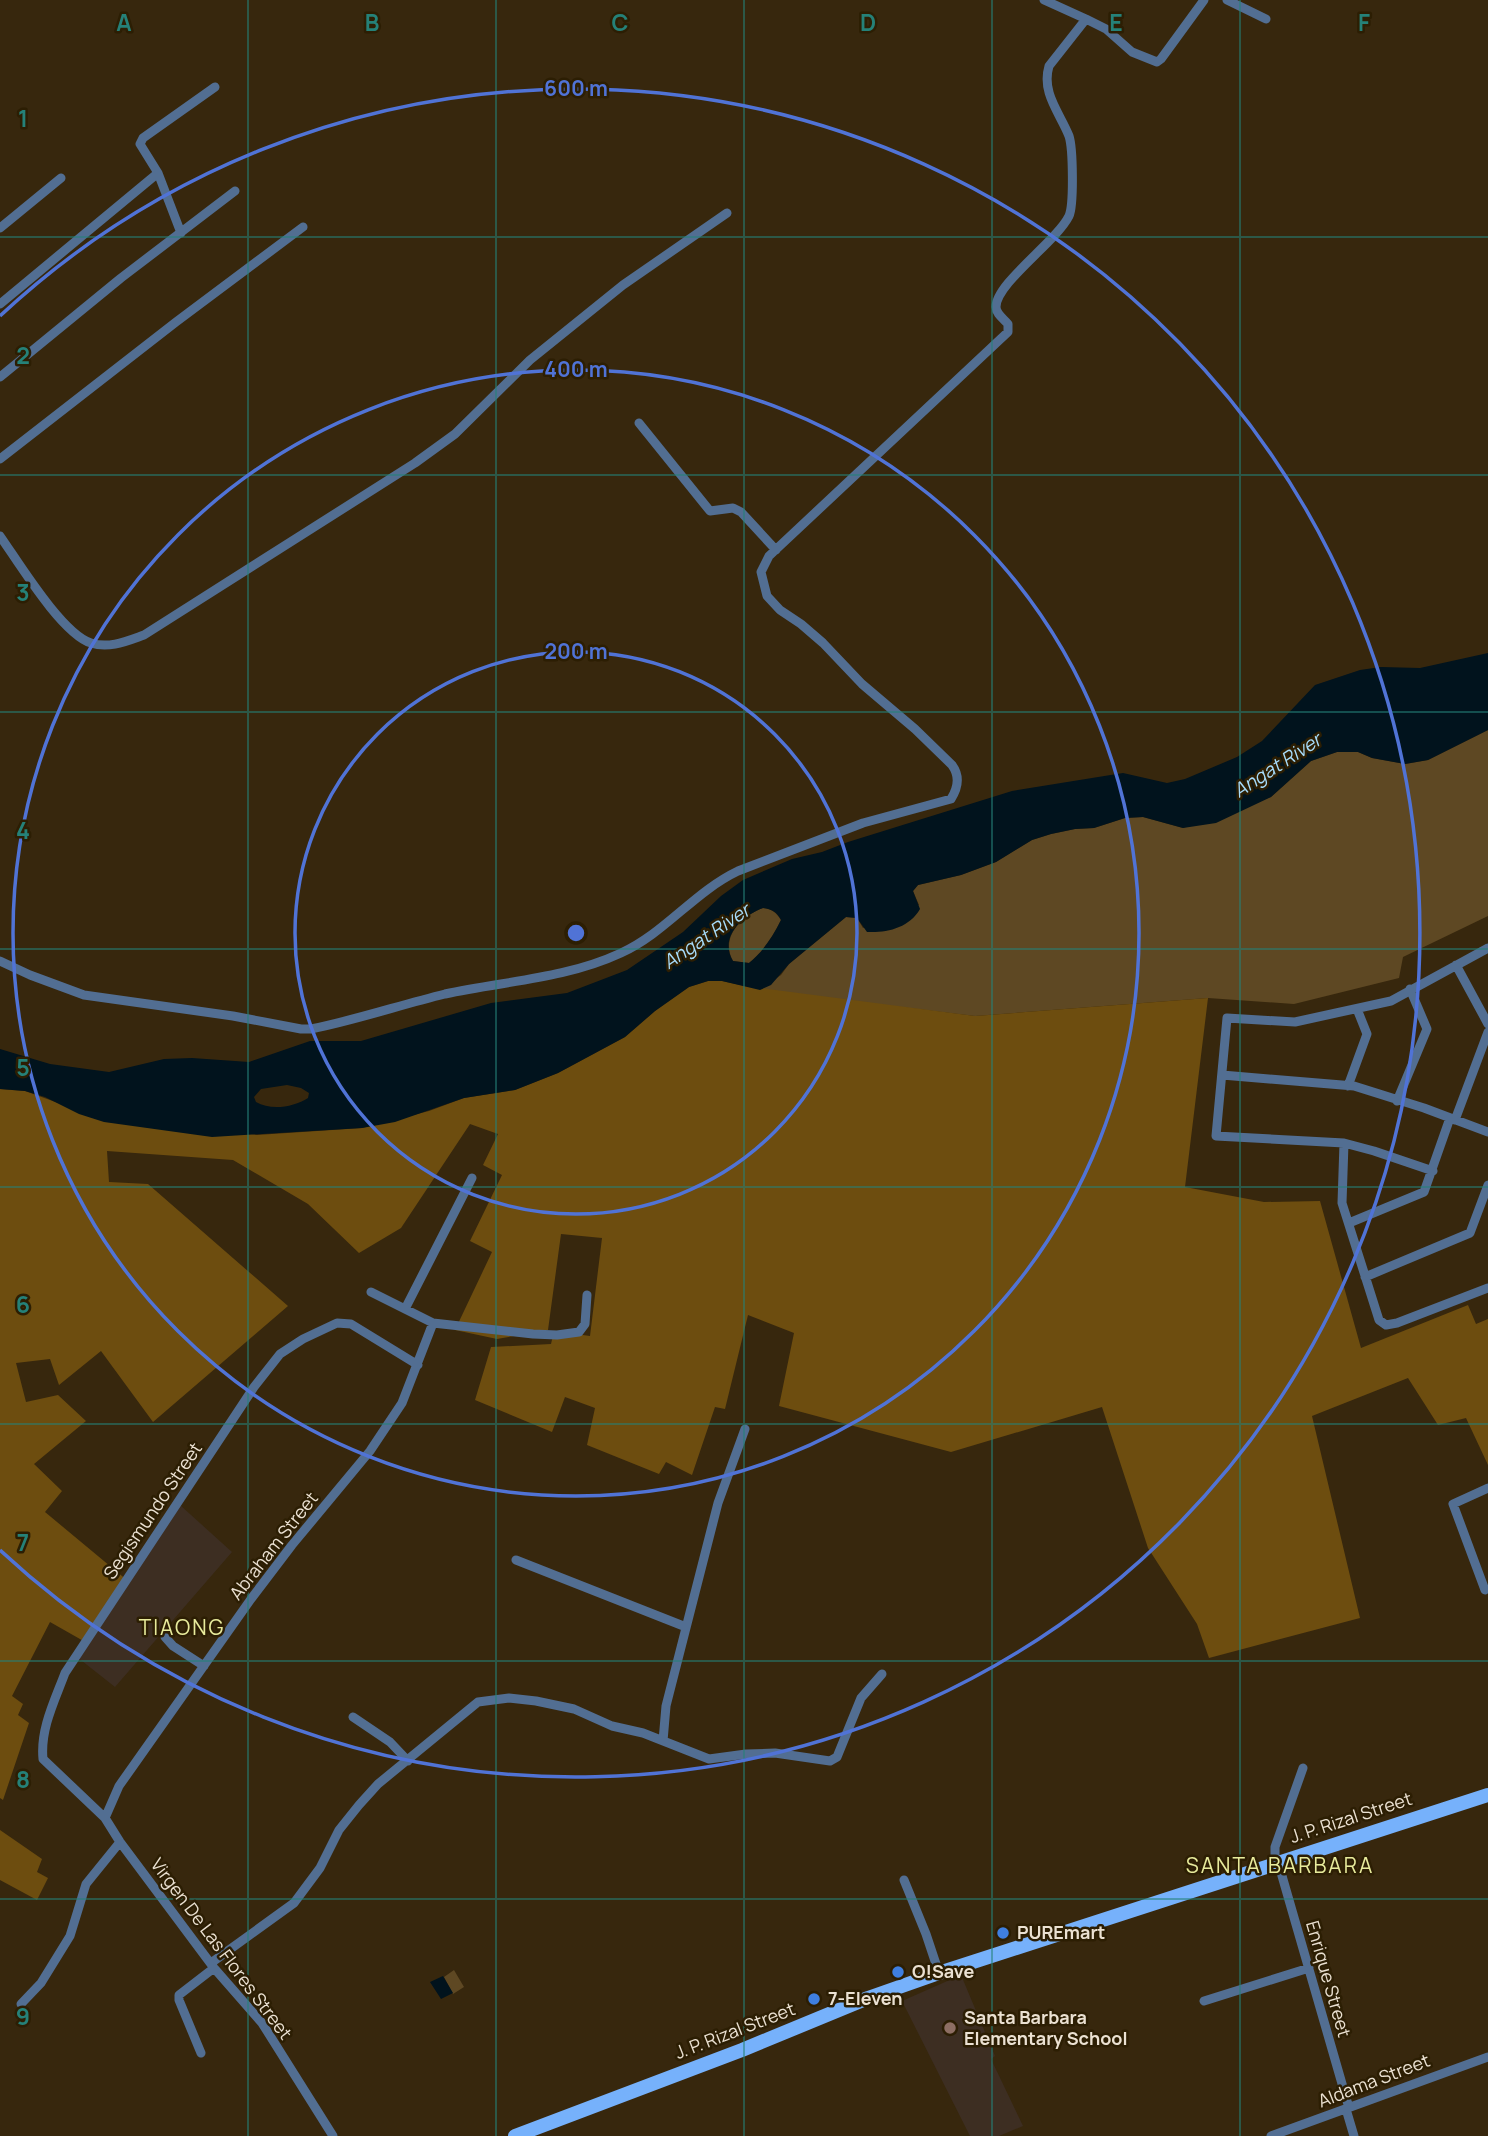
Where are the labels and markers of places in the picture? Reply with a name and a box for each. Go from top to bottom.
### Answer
centre of rings [564,921,588,945]
place label: PUREmart [1017,1920,1105,1944]
marker: PUREmart [995,1925,1011,1941]
place label: O!Save [912,1959,974,1983]
marker: O!Save [890,1964,906,1980]
place label: 7-Eleven [828,1986,903,2010]
marker: 7-Eleven [806,1991,822,2007]
place label: Santa Barbara Elementary School [964,2005,1127,2050]
marker: Santa Barbara Elementary School [942,2020,958,2036]

